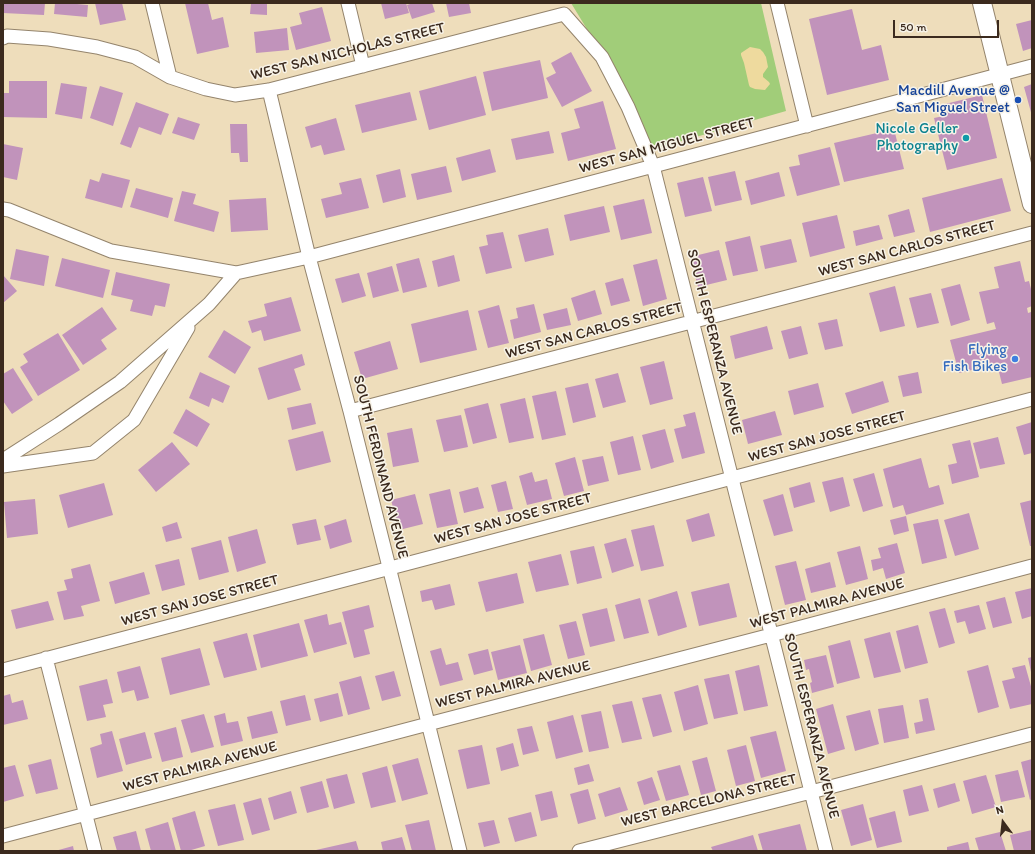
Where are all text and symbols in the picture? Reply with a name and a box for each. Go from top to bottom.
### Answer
scale bar [895,12,1001,38]
street label: WEST SAN NICHOLAS STREET [249,19,447,85]
text: 50 m [900,20,926,34]
place label: Macdill Avenue @ San Miguel Street [896,82,1010,117]
marker: Macdill Avenue @ San Miguel Street [1013,95,1023,105]
street label: WEST SAN MIGUEL STREET [577,114,757,178]
place label: Nicole Geller Photography [875,120,958,155]
marker: Nicole Geller Photography [961,133,971,143]
street label: WEST SAN CARLOS STREET [816,217,998,281]
street label: SOUTH ESPERANZA AVENUE [682,248,746,436]
street label: WEST SAN CARLOS STREET [503,299,685,363]
place label: Flying Fish Bikes [943,341,1007,376]
marker: Flying Fish Bikes [1010,354,1020,364]
street label: SOUTH FERDINAND AVENUE [348,373,412,561]
street label: WEST SAN JOSE STREET [746,407,908,467]
street label: WEST SAN JOSE STREET [432,489,594,549]
street label: WEST SAN JOSE STREET [119,571,281,631]
street label: WEST PALMIRA AVENUE [748,575,906,633]
street label: SOUTH ESPERANZA AVENUE [779,632,843,820]
street label: WEST PALMIRA AVENUE [434,657,592,713]
street label: WEST PALMIRA AVENUE [121,738,279,796]
street label: WEST BARCELONA STREET [619,770,799,832]
north arrow [983,802,1023,842]
text: N [994,803,1005,817]

